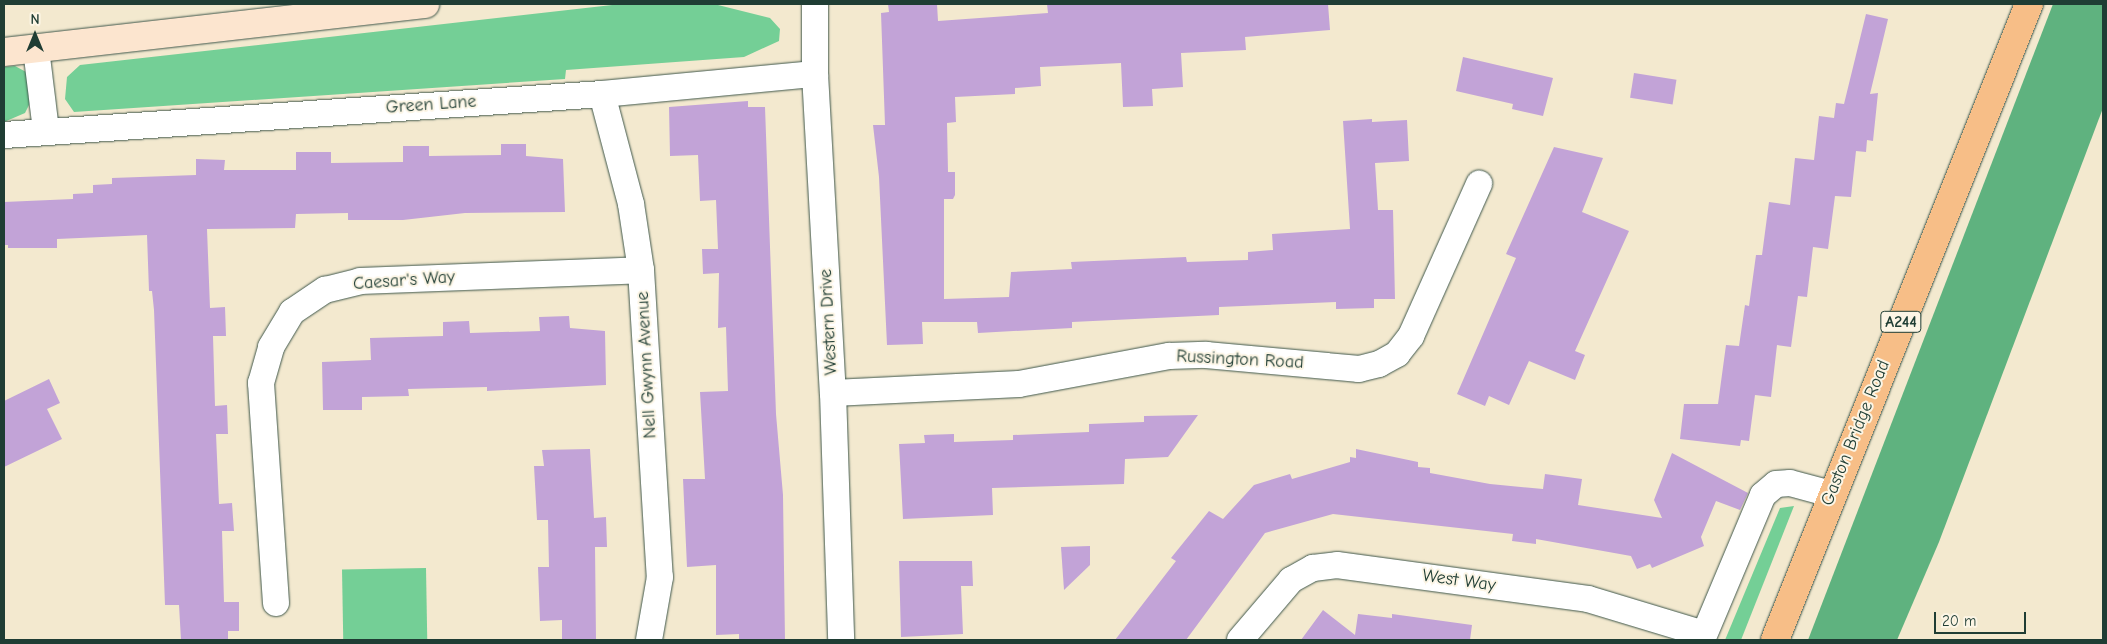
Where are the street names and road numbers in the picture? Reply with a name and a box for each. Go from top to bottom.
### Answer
street label: Green Lane [385,91,477,119]
street label: Caesar's Way [352,267,456,295]
street label: Western Drive [815,268,843,376]
street label: Nell Gwynn Avenue [632,291,662,439]
road number: A244 [1880,308,1922,336]
street label: Russington Road [1176,346,1304,374]
street label: Gaston Bridge Road [1817,357,1895,509]
street label: West Way [1421,565,1497,597]

